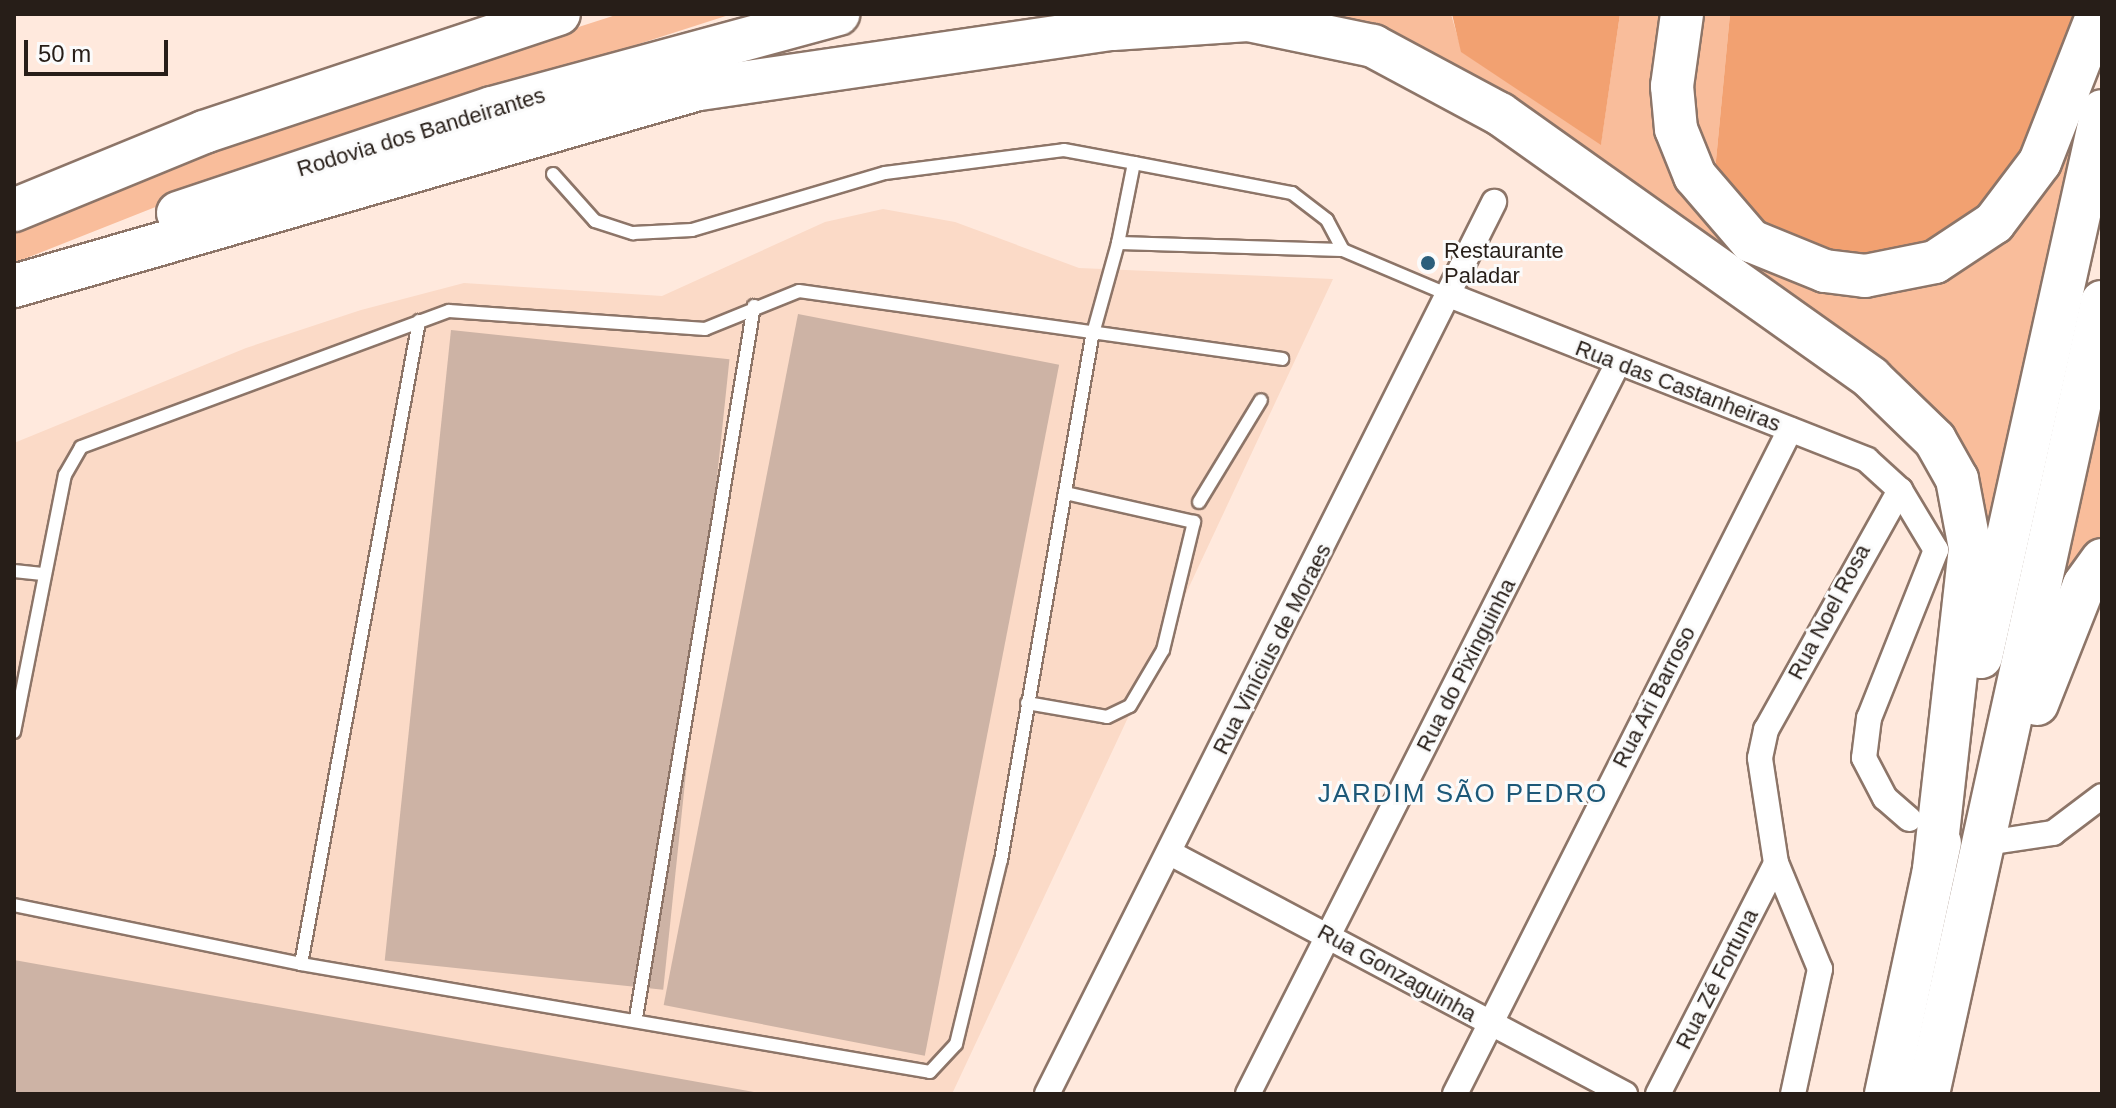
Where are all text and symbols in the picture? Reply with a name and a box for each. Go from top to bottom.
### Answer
scale bar [28,24,172,74]
text: 50 m [38,40,91,67]
street label: Rodovia dos Bandeirantes [294,82,548,182]
place label: Restaurante Paladar [1444,237,1564,288]
marker: Restaurante Paladar [1419,254,1437,272]
street label: Rua das Castanheiras [1572,335,1784,437]
street label: Rua Vinícius de Moraes [1207,539,1337,759]
street label: Rua Noel Rosa [1782,540,1876,684]
street label: Rua do Pixinguinha [1411,574,1521,756]
street label: Rua Ari Barroso [1607,621,1701,773]
district label: JARDIM SÃO PEDRO [1318,778,1608,810]
street label: Rua Zé Fortuna [1670,904,1764,1054]
street label: Rua Gonzaguinha [1313,918,1481,1028]

